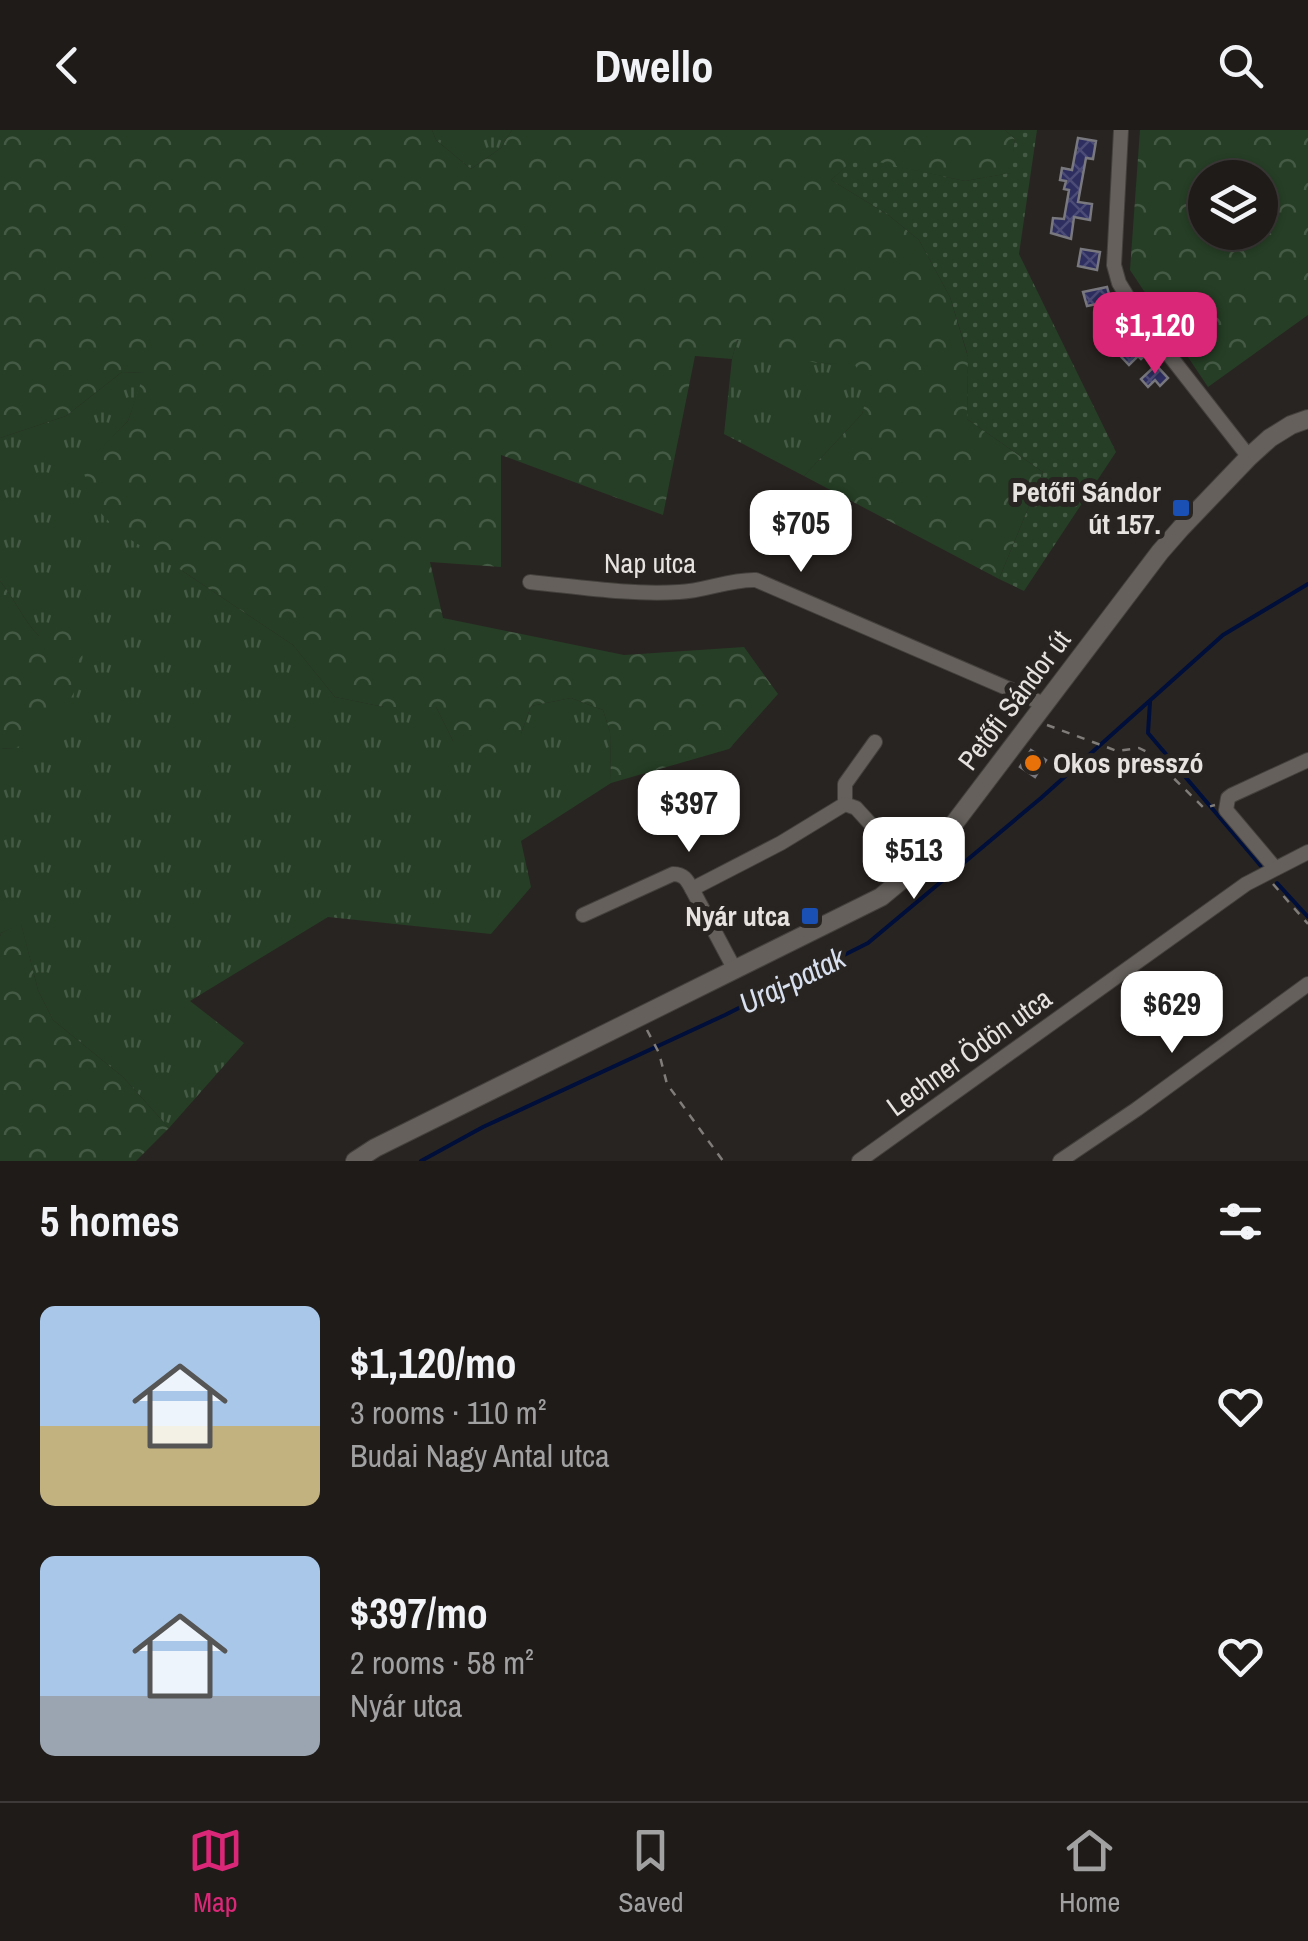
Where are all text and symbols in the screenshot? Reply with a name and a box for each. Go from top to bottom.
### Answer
text: Dwello [595,35,713,96]
icon: back [40,38,95,93]
icon: search [1213,38,1268,93]
map controls [1188,160,1278,250]
button: layers [1188,160,1278,250]
pin: $1,120 [1074,292,1236,377]
text: $1,120 [1115,303,1195,346]
place label: Petőfi Sándor út 157. [1012,473,1161,543]
pin: $705 [742,490,860,575]
marker: Petőfi Sándor út 157. [1170,497,1192,519]
text: $705 [772,501,830,544]
street label: Nap utca [604,544,696,582]
street label: Petőfi Sándor út [949,622,1079,778]
place label: Okos presszó [1053,744,1204,782]
marker: Okos presszó [1022,752,1044,774]
pin: $397 [630,770,748,855]
text: $397 [660,781,718,824]
pin: $513 [855,817,973,902]
text: $513 [885,828,943,871]
place label: Nyár utca [685,897,790,935]
marker: Nyár utca [799,905,821,927]
water label: Uraj-patak [732,936,853,1023]
pin: $629 [1113,971,1231,1056]
street label: Lechner Ödön utca [879,979,1059,1125]
text: $629 [1143,982,1201,1025]
text: 5 homes [40,1193,180,1249]
icon: filters [1213,1194,1268,1249]
text: $1,120/mo [350,1335,517,1391]
icon: home [120,1346,240,1466]
icon: heart [1213,1379,1268,1434]
text: 3 rooms · 110 m² [350,1391,546,1434]
text: Budai Nagy Antal utca [350,1434,610,1477]
text: $397/mo [350,1585,488,1641]
icon: home [120,1596,240,1716]
icon: heart [1213,1629,1268,1684]
text: 2 rooms · 58 m² [350,1641,534,1684]
text: Nyár utca [350,1684,462,1727]
tab: Map [188,1823,243,1921]
tab: Saved [618,1823,683,1921]
tab: Home [1059,1823,1120,1921]

